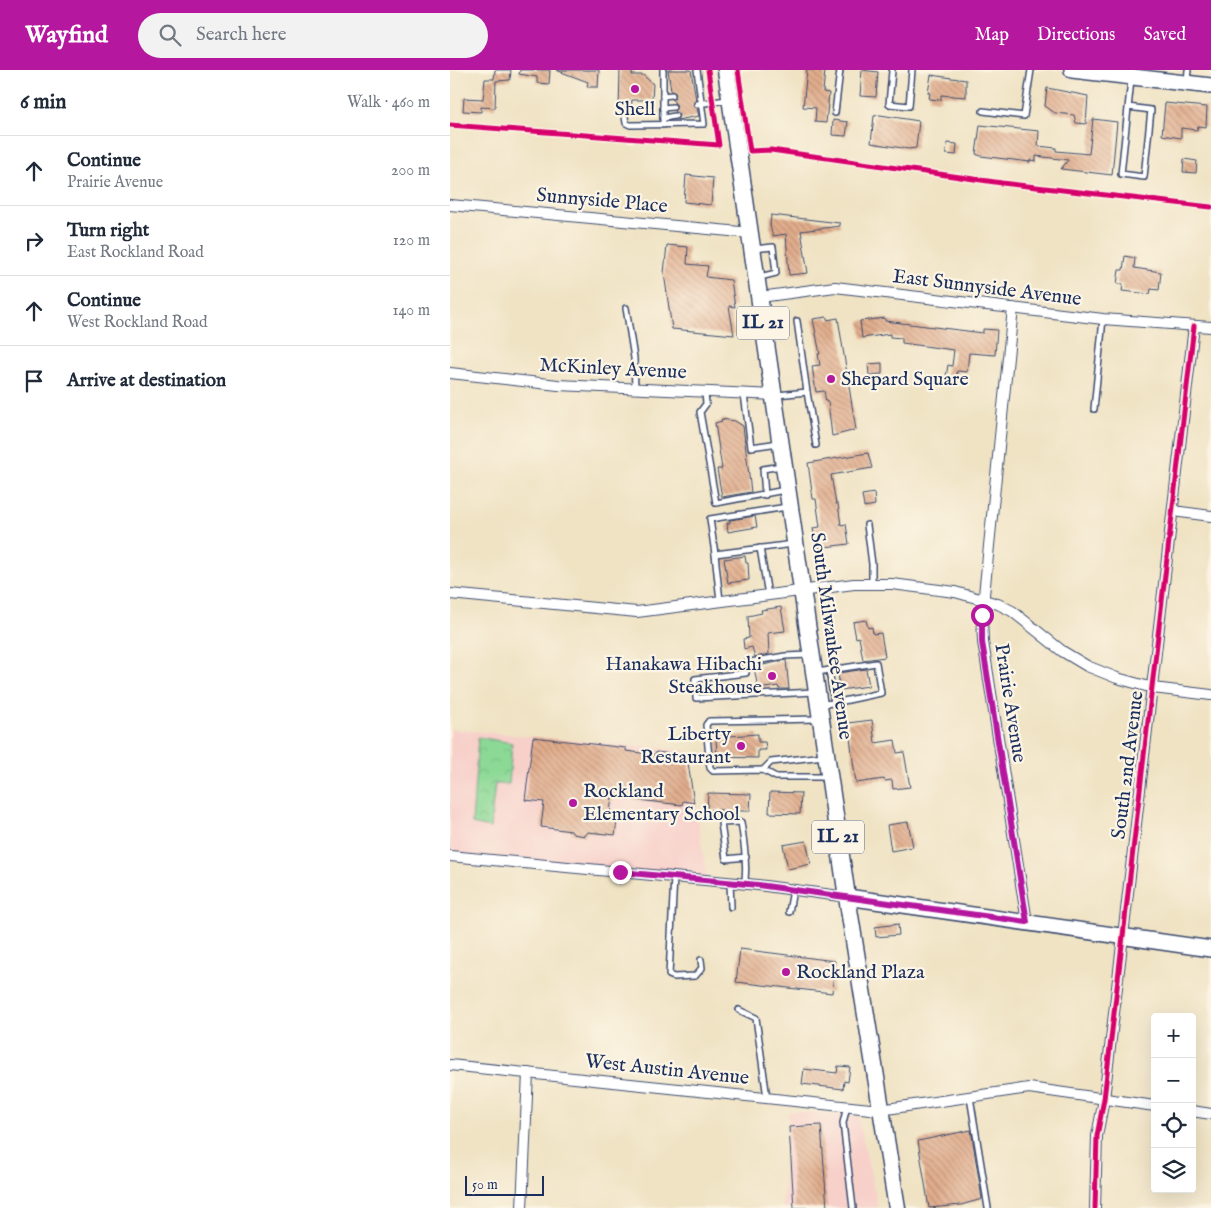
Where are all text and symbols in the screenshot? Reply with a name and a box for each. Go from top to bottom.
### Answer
search box [138,13,488,58]
text: Wayfind [25,20,108,51]
icon: search [156,21,184,49]
text: Search here [196,23,286,47]
text: Map [975,24,1009,47]
text: Directions [1037,24,1115,47]
text: Saved [1143,24,1186,47]
marker: Shell [629,83,641,95]
text: 6 min [20,89,66,116]
text: Walk · 460 m [347,93,430,113]
place label: Shell [615,97,656,122]
text: Continue [67,149,141,173]
icon: ahead [20,157,48,185]
text: 200 m [391,161,430,181]
text: Prairie Avenue [67,173,163,193]
street label: Sunnyside Place [535,183,669,219]
text: Turn right [67,219,149,243]
icon: right [20,227,48,255]
text: 120 m [393,231,430,251]
text: East Rockland Road [67,243,204,263]
street label: East Sunnyside Avenue [891,264,1083,312]
text: Continue [67,289,141,313]
icon: ahead [20,297,48,325]
text: 140 m [392,301,430,321]
road number: IL 21 [737,307,789,340]
text: West Rockland Road [67,313,208,333]
street label: McKinley Avenue [539,353,687,385]
icon: arrive [20,367,48,395]
place label: Shepard Square [841,367,969,392]
text: Arrive at destination [67,369,226,393]
marker: Shepard Square [825,373,837,385]
street label: South Milwaukee Avenue [804,531,858,741]
route start [971,604,994,627]
street label: Prairie Avenue [988,642,1032,764]
place label: Hanakawa Hibachi Steakhouse [605,652,762,700]
marker: Hanakawa Hibachi Steakhouse [766,670,778,682]
street label: South 2nd Avenue [1106,689,1150,841]
place label: Liberty Restaurant [640,722,731,770]
marker: Liberty Restaurant [735,740,747,752]
place label: Rockland Elementary School [583,779,741,827]
marker: Rockland Elementary School [567,797,579,809]
road number: IL 21 [812,820,864,854]
route end [609,861,632,884]
place label: Rockland Plaza [796,960,925,985]
marker: Rockland Plaza [780,966,792,978]
map controls [1151,1013,1196,1193]
button: + [1151,1013,1196,1058]
street label: West Austin Avenue [584,1049,750,1091]
button: − [1151,1058,1196,1103]
button: locate [1151,1103,1196,1148]
button: layers [1151,1148,1196,1193]
scale bar [465,1173,544,1196]
text: 50 m [472,1176,498,1194]

